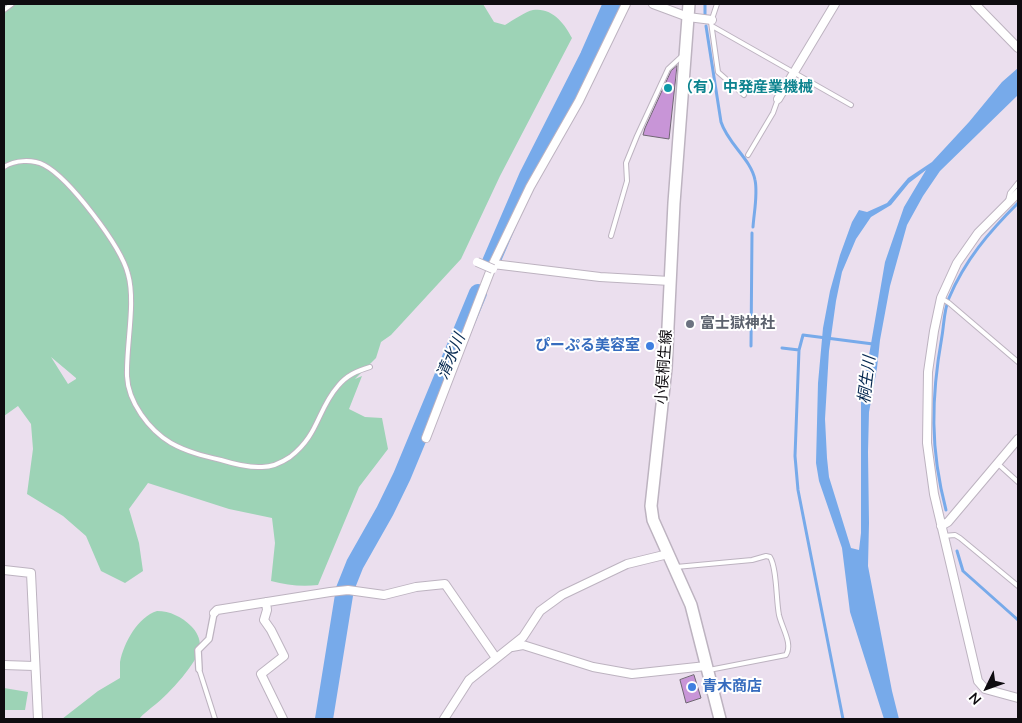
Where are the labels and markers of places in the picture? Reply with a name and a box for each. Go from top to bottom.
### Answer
place label: （有）中発産業機械 [678,79,813,97]
marker: （有）中発産業機械 [662,82,674,94]
place label: 富士獄神社 [700,315,775,333]
marker: 富士獄神社 [684,318,696,330]
place label: ぴーぷる美容室 [535,337,640,355]
marker: ぴーぷる美容室 [644,340,656,352]
place label: 青木商店 [702,678,762,696]
marker: 青木商店 [686,681,698,693]

